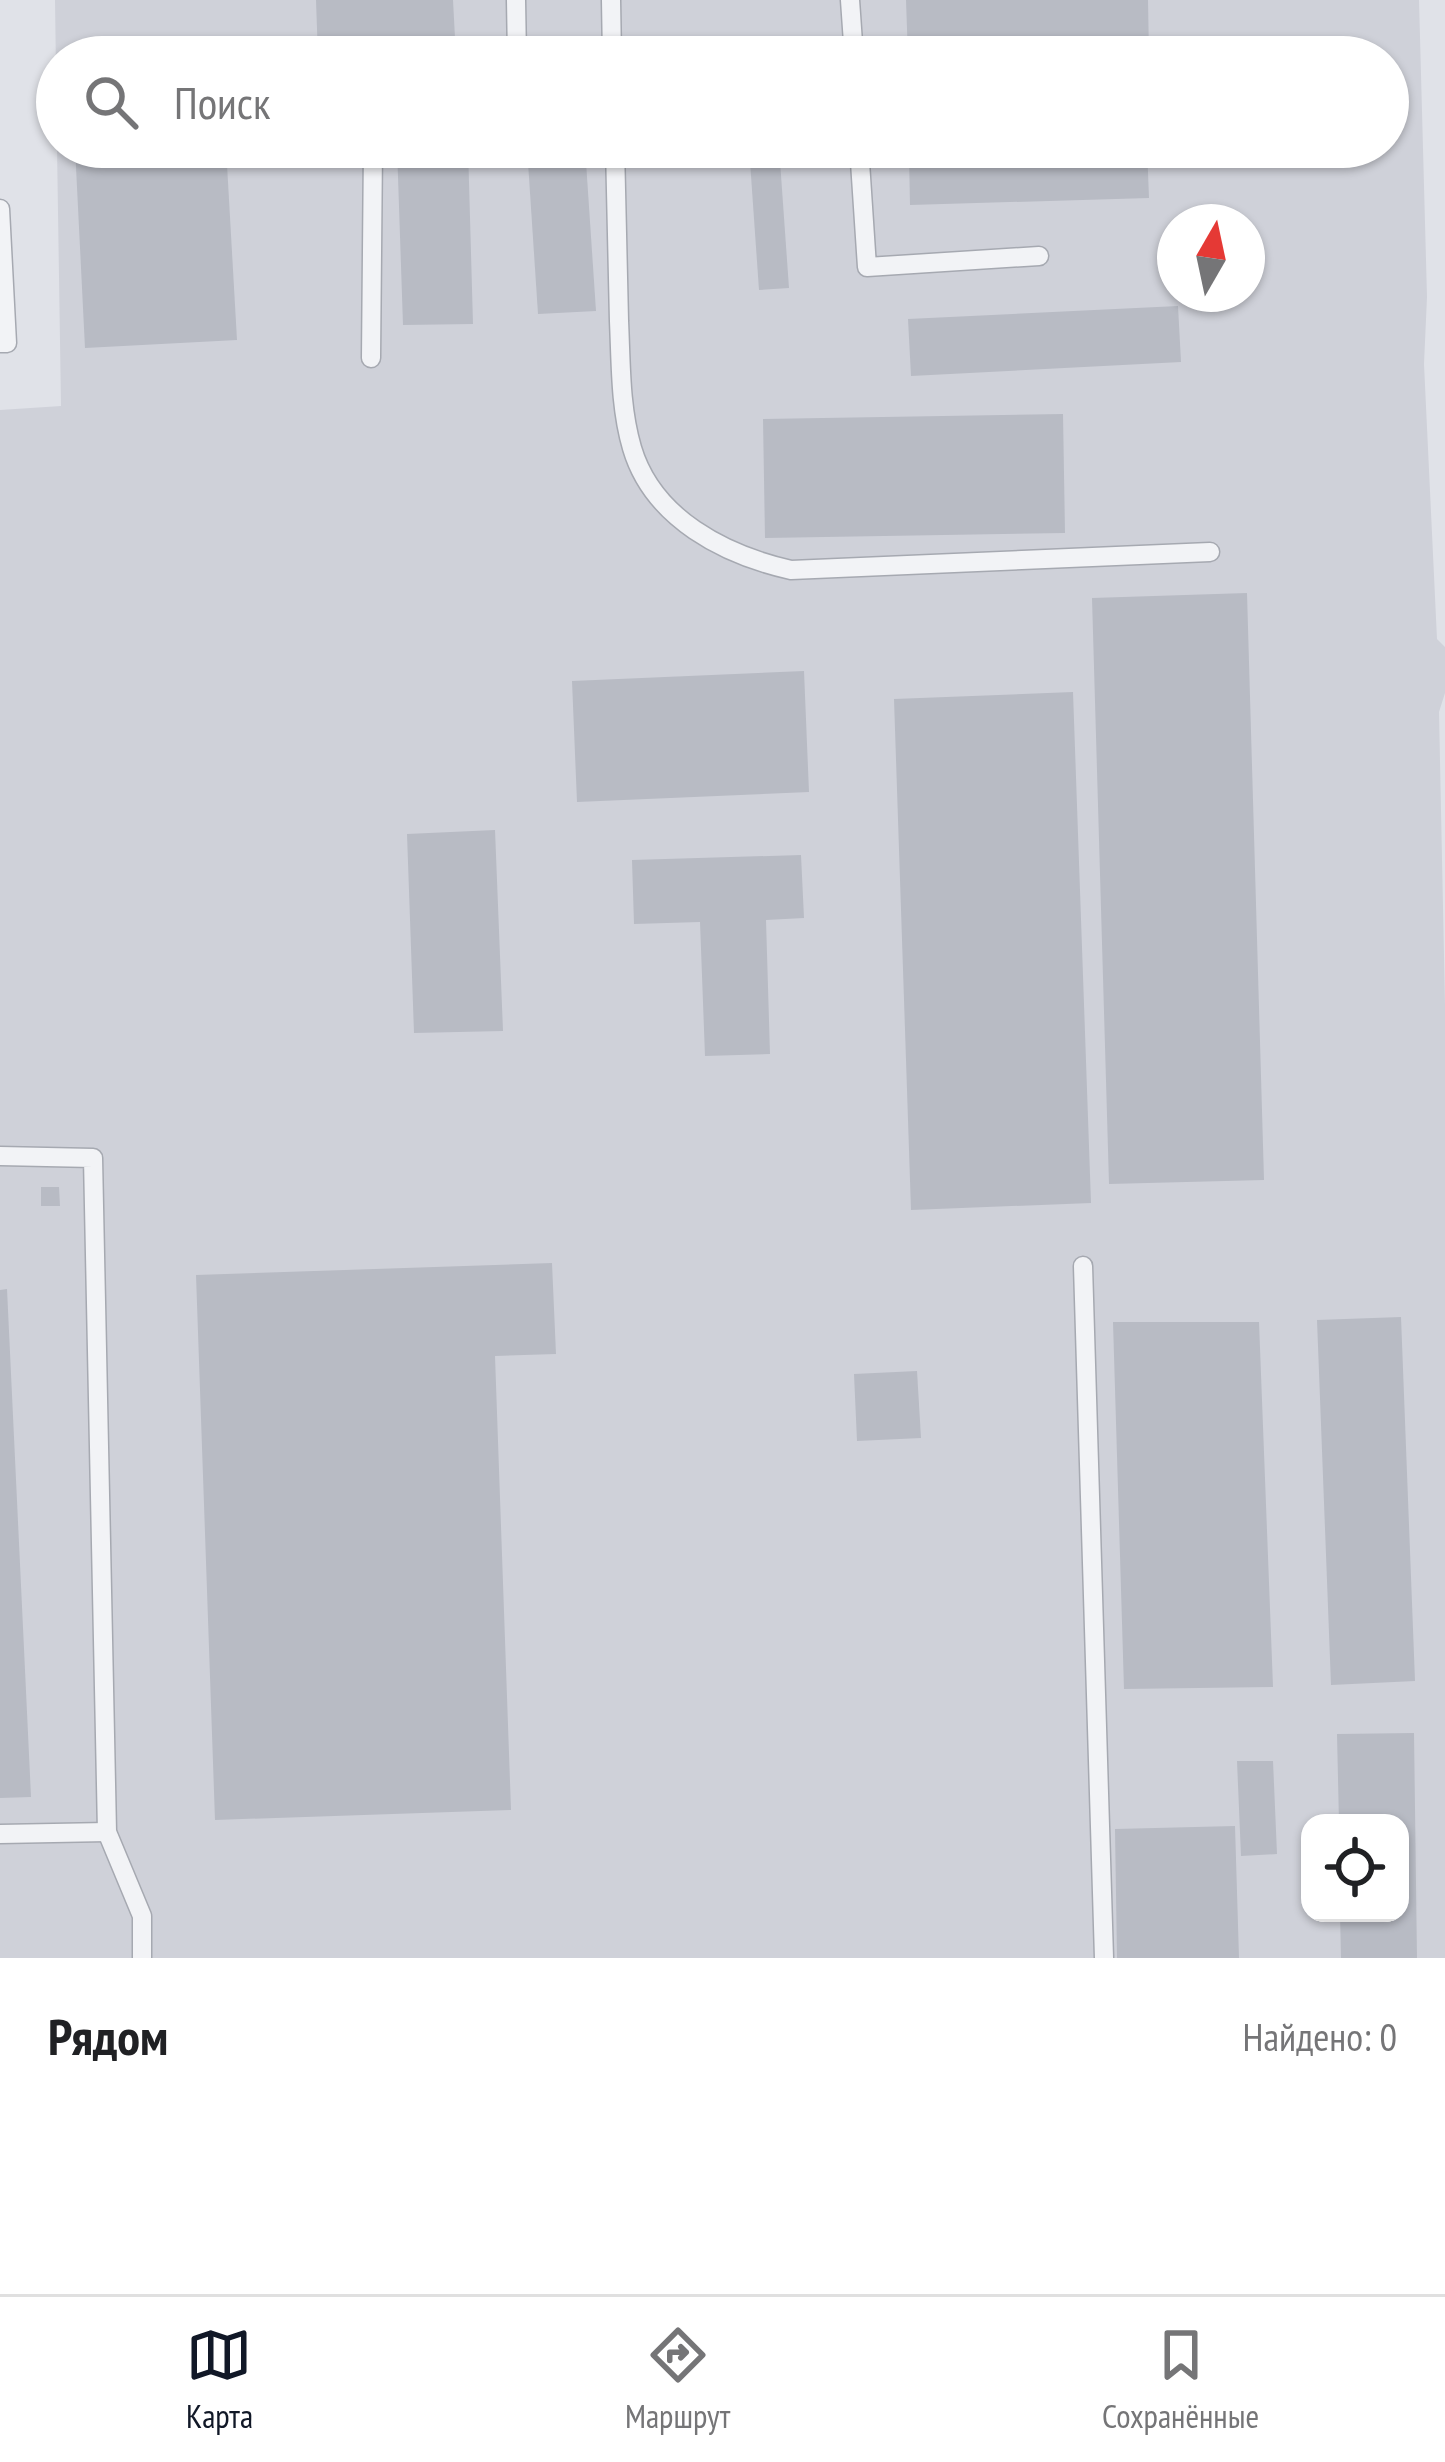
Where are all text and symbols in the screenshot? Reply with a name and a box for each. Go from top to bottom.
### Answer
search box [36,36,1409,168]
icon: search [78,69,144,135]
text: Поиск [174,73,270,131]
north arrow [1157,204,1265,312]
map controls [1301,1814,1409,1922]
button: locate [1301,1814,1409,1922]
text: Рядом [48,2003,168,2069]
text: Найдено: 0 [1243,2011,1397,2062]
tab: Карта [186,2322,253,2437]
tab: Маршрут [625,2322,730,2437]
tab: Сохранённые [1102,2322,1259,2437]

